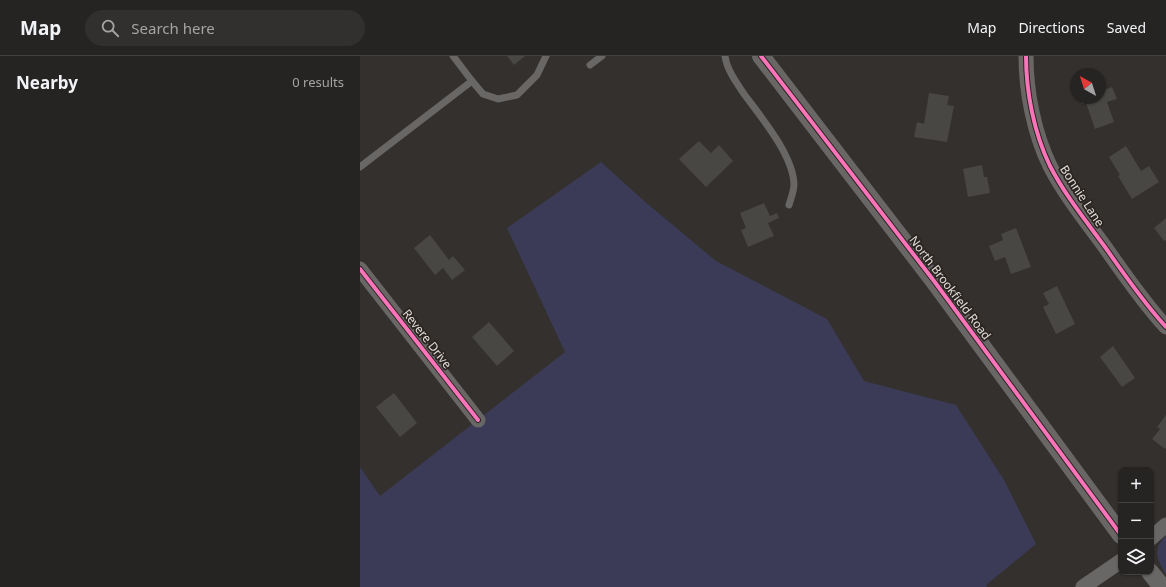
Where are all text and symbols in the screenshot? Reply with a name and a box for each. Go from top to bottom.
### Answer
search box [85,10,365,46]
text: Map [20,15,61,41]
icon: search [99,17,121,39]
text: Search here [131,18,215,38]
text: Map [967,18,996,37]
text: Directions [1018,18,1085,37]
text: Saved [1107,18,1146,37]
north arrow [1070,68,1106,104]
text: Nearby [16,71,78,94]
text: 0 results [292,73,344,91]
street label: Bonnie Lane [1056,162,1109,230]
street label: North Brookfield Road [906,232,995,343]
street label: Revere Drive [399,305,456,372]
map controls [1118,467,1154,575]
button: + [1118,467,1154,503]
button: − [1118,503,1154,539]
button: layers [1118,539,1154,575]

